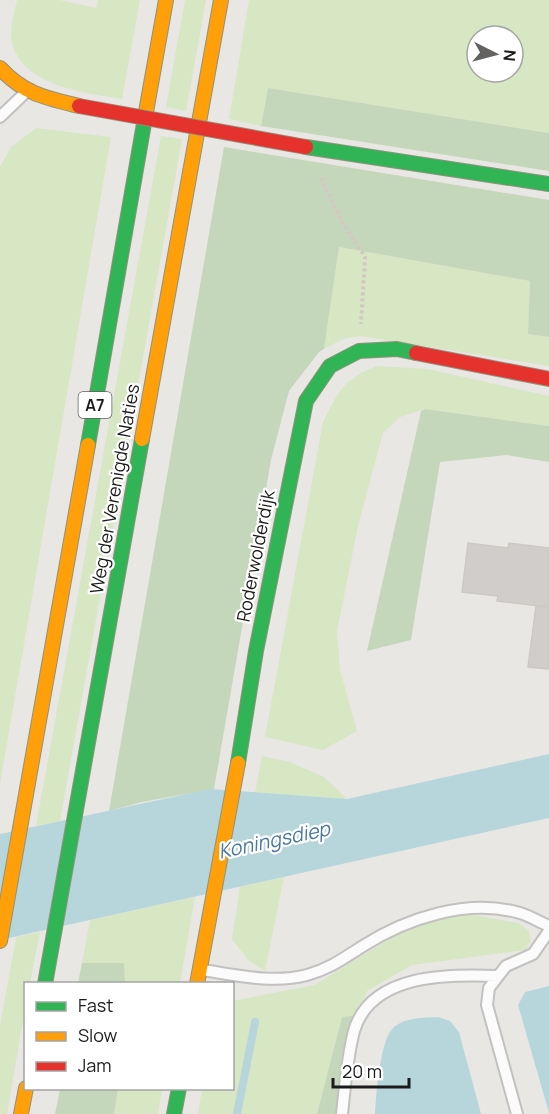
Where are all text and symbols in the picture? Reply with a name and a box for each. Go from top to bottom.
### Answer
north arrow [465,24,525,84]
text: N [498,49,521,62]
street label: Weg der Verenigde Naties [84,382,144,596]
road number: A7 [78,392,112,418]
street label: Roderwolderdijk [230,487,280,624]
water label: Koningsdiep [216,814,333,865]
legend [24,982,234,1090]
text: Fast [78,993,113,1017]
text: Slow [78,1023,118,1047]
scale bar [333,1051,410,1089]
text: Jam [78,1053,112,1077]
text: 20 m [342,1059,382,1083]

